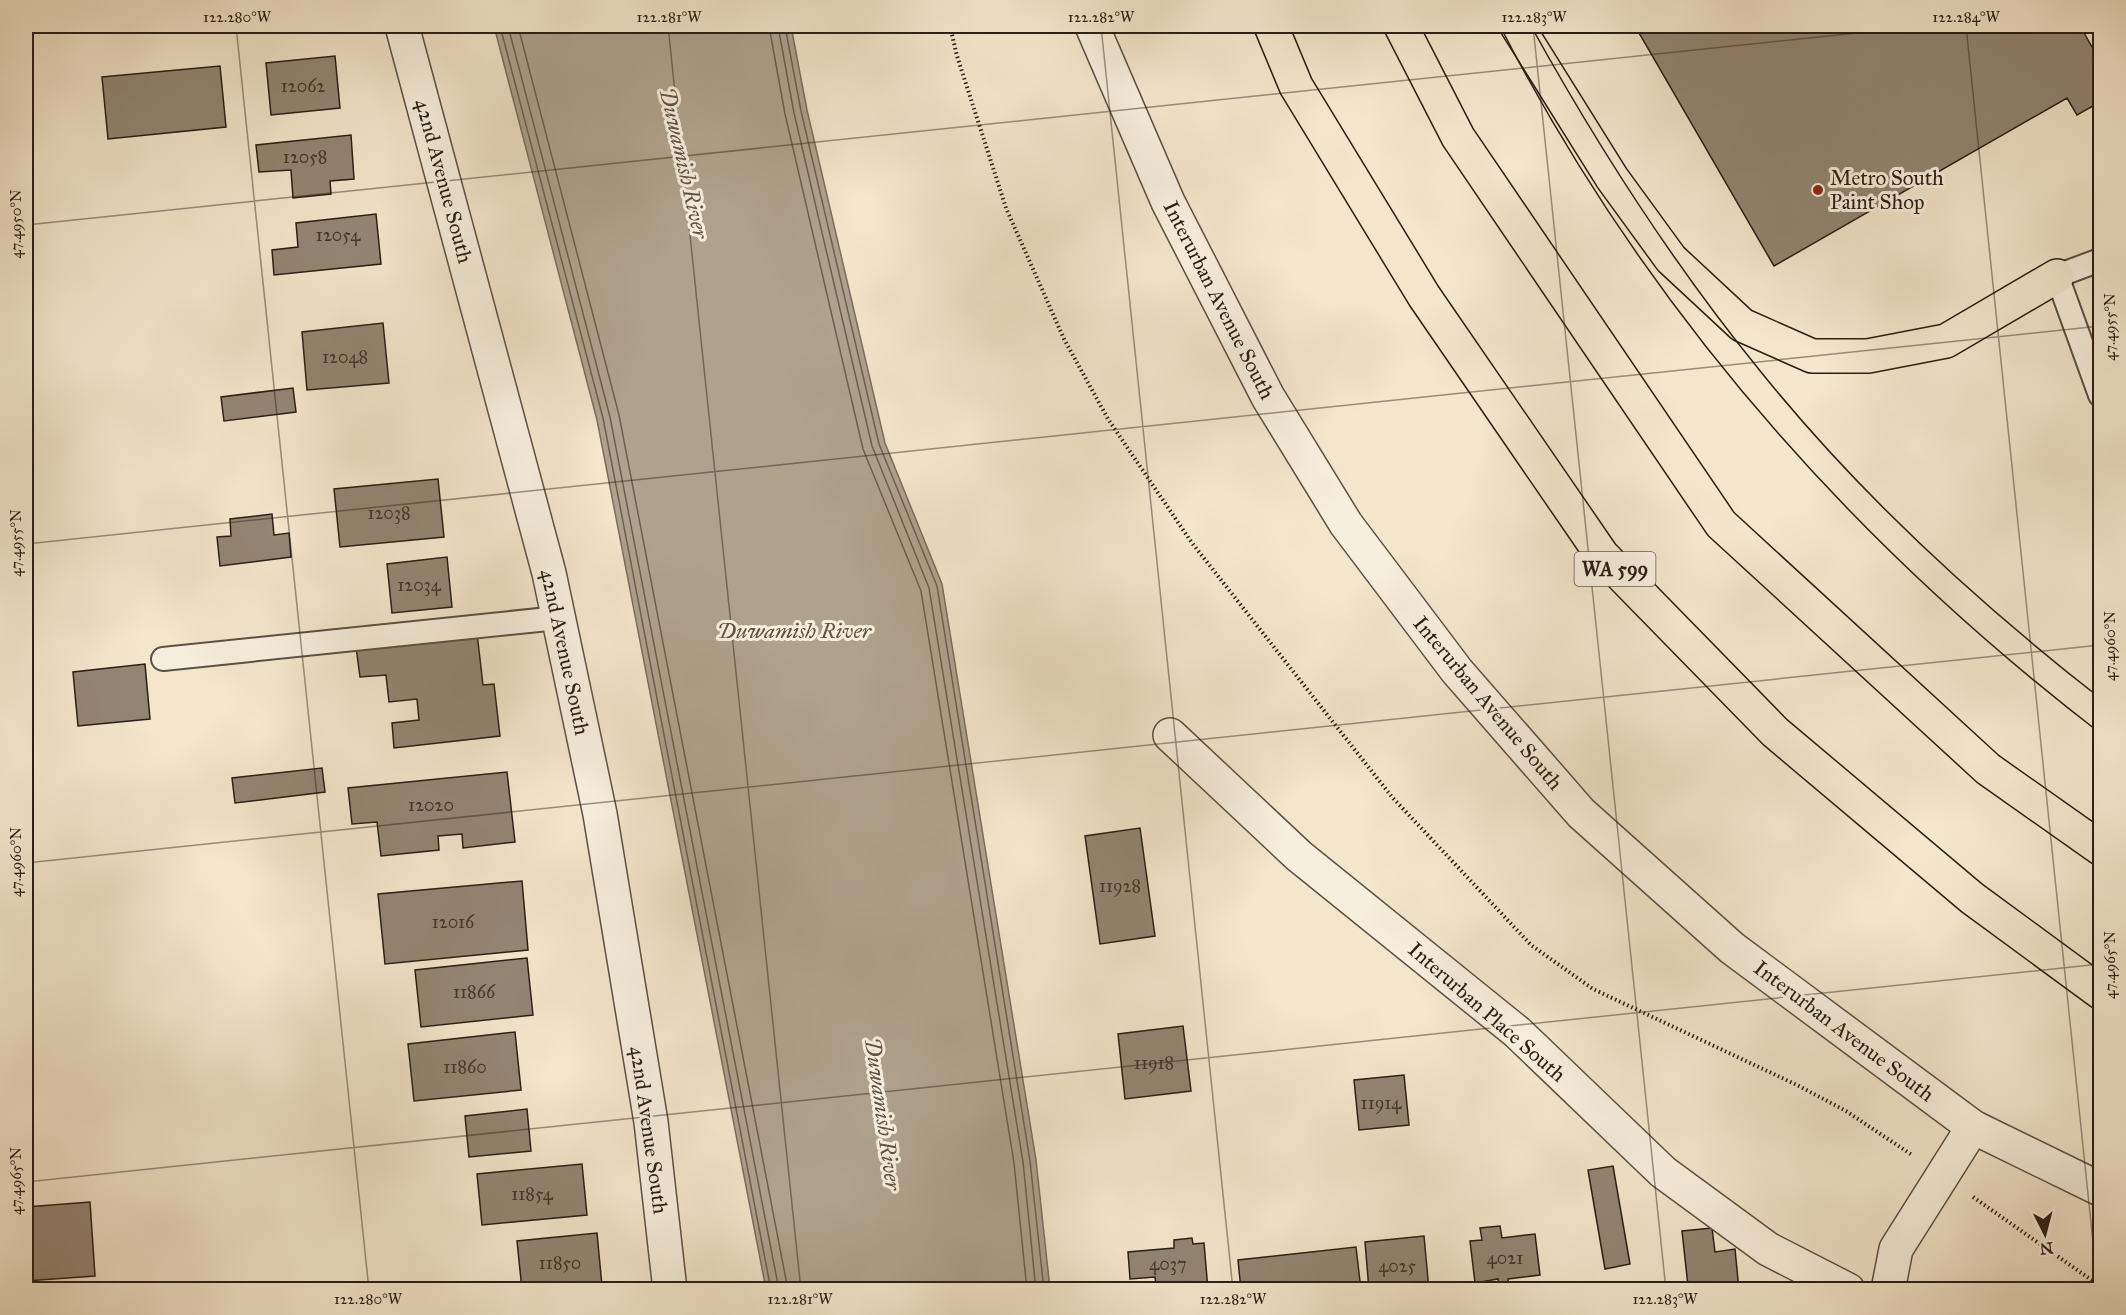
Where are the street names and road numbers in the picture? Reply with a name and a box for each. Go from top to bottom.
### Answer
street label: 42nd Avenue South [410,96,479,266]
street label: Interurban Avenue South [1158,196,1280,404]
road number: WA 599 [1574,552,1656,586]
street label: 42nd Avenue South [535,567,595,738]
street label: Interurban Avenue South [1408,611,1569,796]
street label: Interurban Place South [1403,936,1571,1088]
street label: Interurban Avenue South [1749,955,1940,1108]
street label: 42nd Avenue South [624,1044,674,1216]

